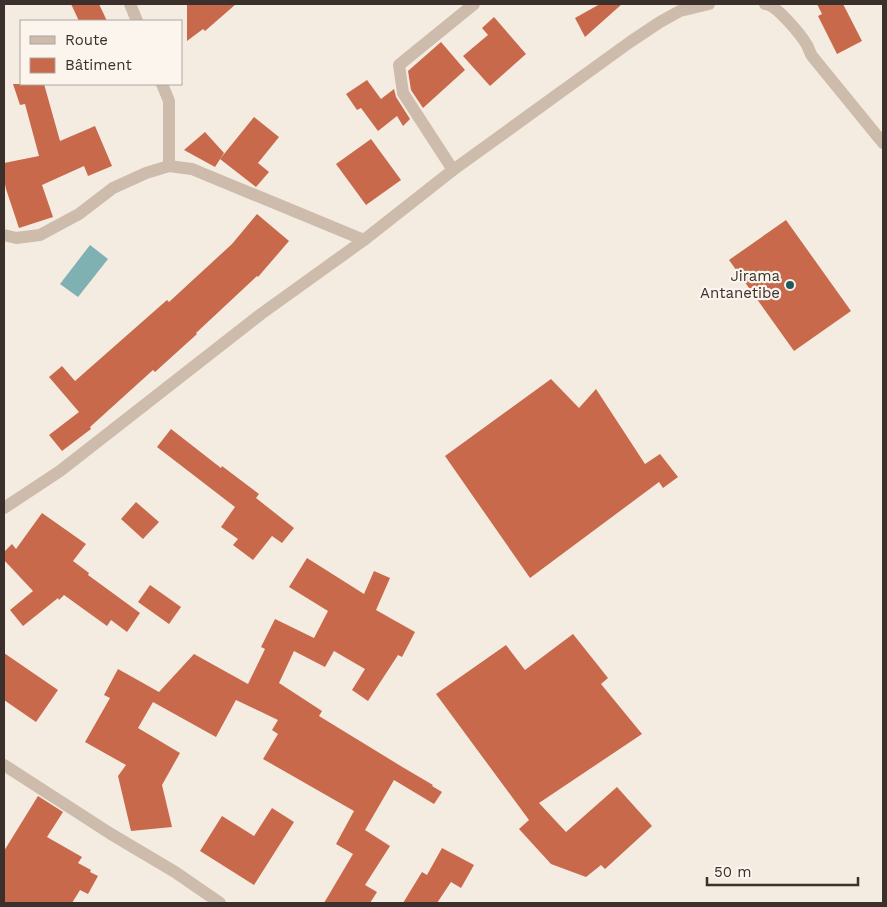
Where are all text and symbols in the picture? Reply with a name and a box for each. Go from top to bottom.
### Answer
legend [20,20,182,85]
text: Route [65,31,108,49]
text: Bâtiment [65,56,132,74]
place label: Jirama Antanetibe [700,267,781,302]
marker: Jirama Antanetibe [784,279,796,291]
scale bar [707,854,858,886]
text: 50 m [714,863,751,881]

